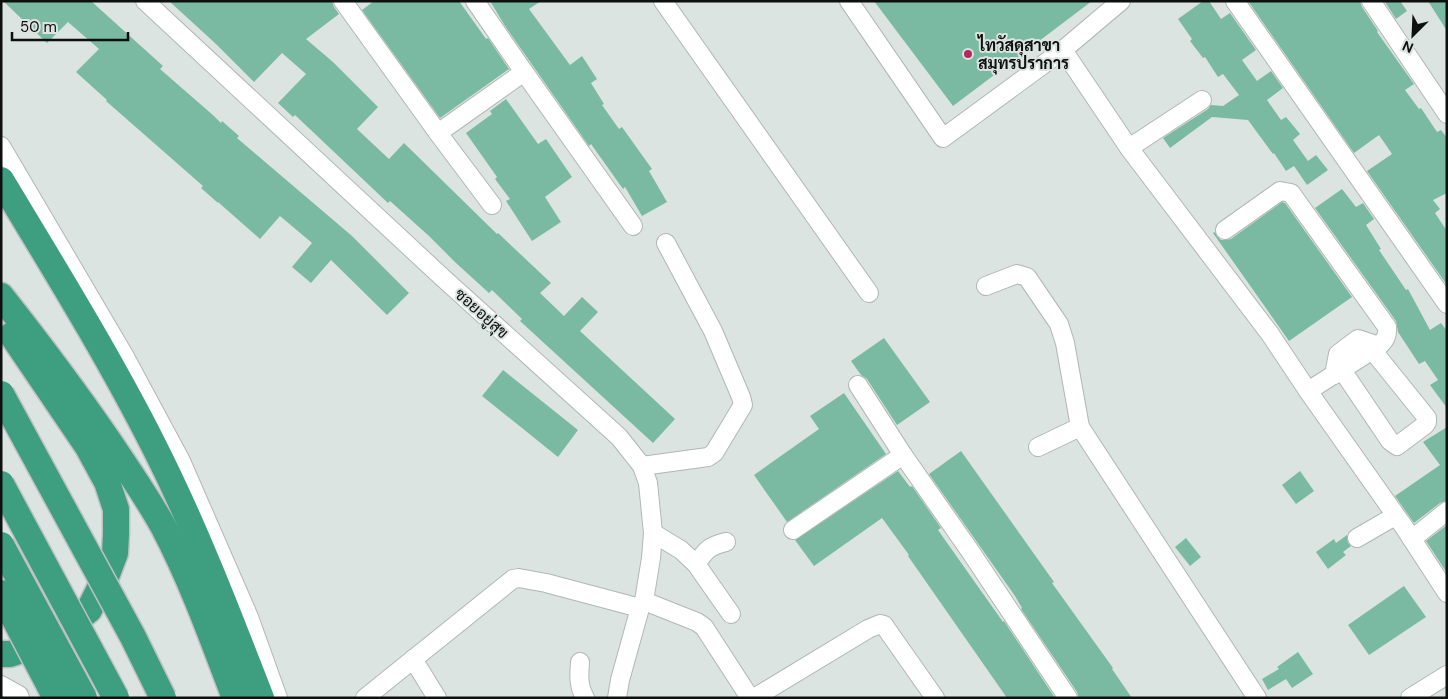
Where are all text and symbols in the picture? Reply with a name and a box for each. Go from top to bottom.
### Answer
scale bar [12,10,129,42]
north arrow [1388,10,1438,60]
text: 50 m [20,17,57,37]
place label: ไทวัสดุสาขา สมุทรปราการ [976,34,1069,75]
text: N [1399,37,1416,57]
marker: ไทวัสดุสาขา สมุทรปราการ [962,48,974,60]
street label: ซอยอยู่สุข [450,284,513,344]

